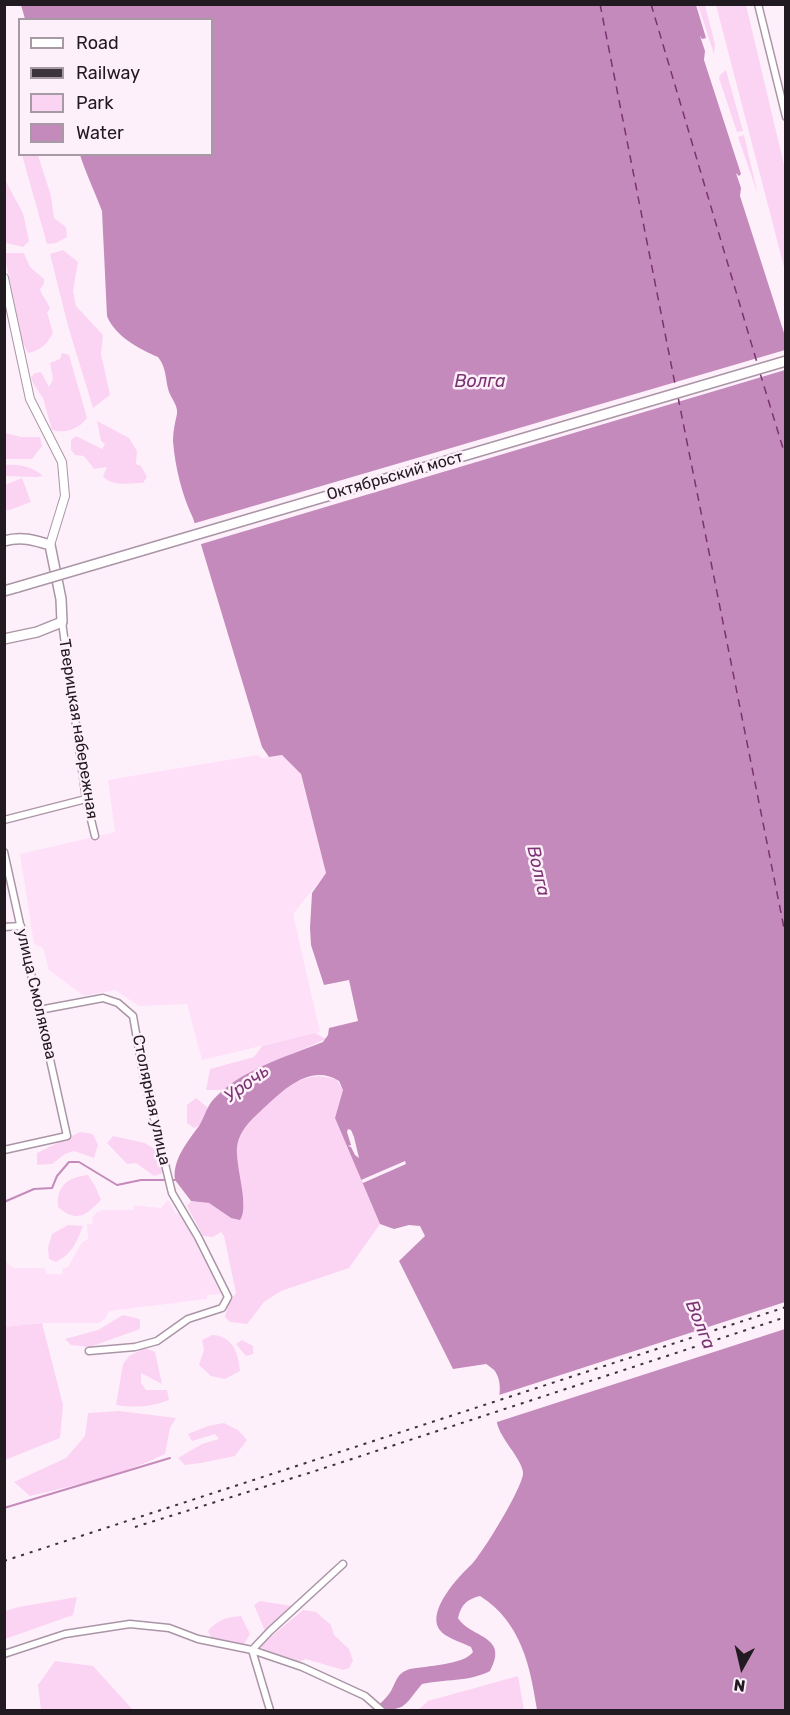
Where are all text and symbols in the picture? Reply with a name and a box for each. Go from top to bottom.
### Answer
legend [18,18,213,156]
text: Road [76,32,119,54]
text: Railway [76,62,140,84]
text: Park [76,92,113,114]
text: Water [76,122,124,144]
water label: Волга [455,371,505,393]
street label: Октябрьский мост [325,447,465,505]
street label: Тверицкая набережная [54,638,102,820]
water label: Волга [522,844,554,898]
street label: улица Смолякова [12,927,60,1061]
street label: Столярная улица [128,1033,174,1167]
water label: Урочь [220,1061,274,1107]
water label: Волга [680,1297,720,1353]
north arrow [712,1637,772,1697]
text: N [732,1675,746,1696]

